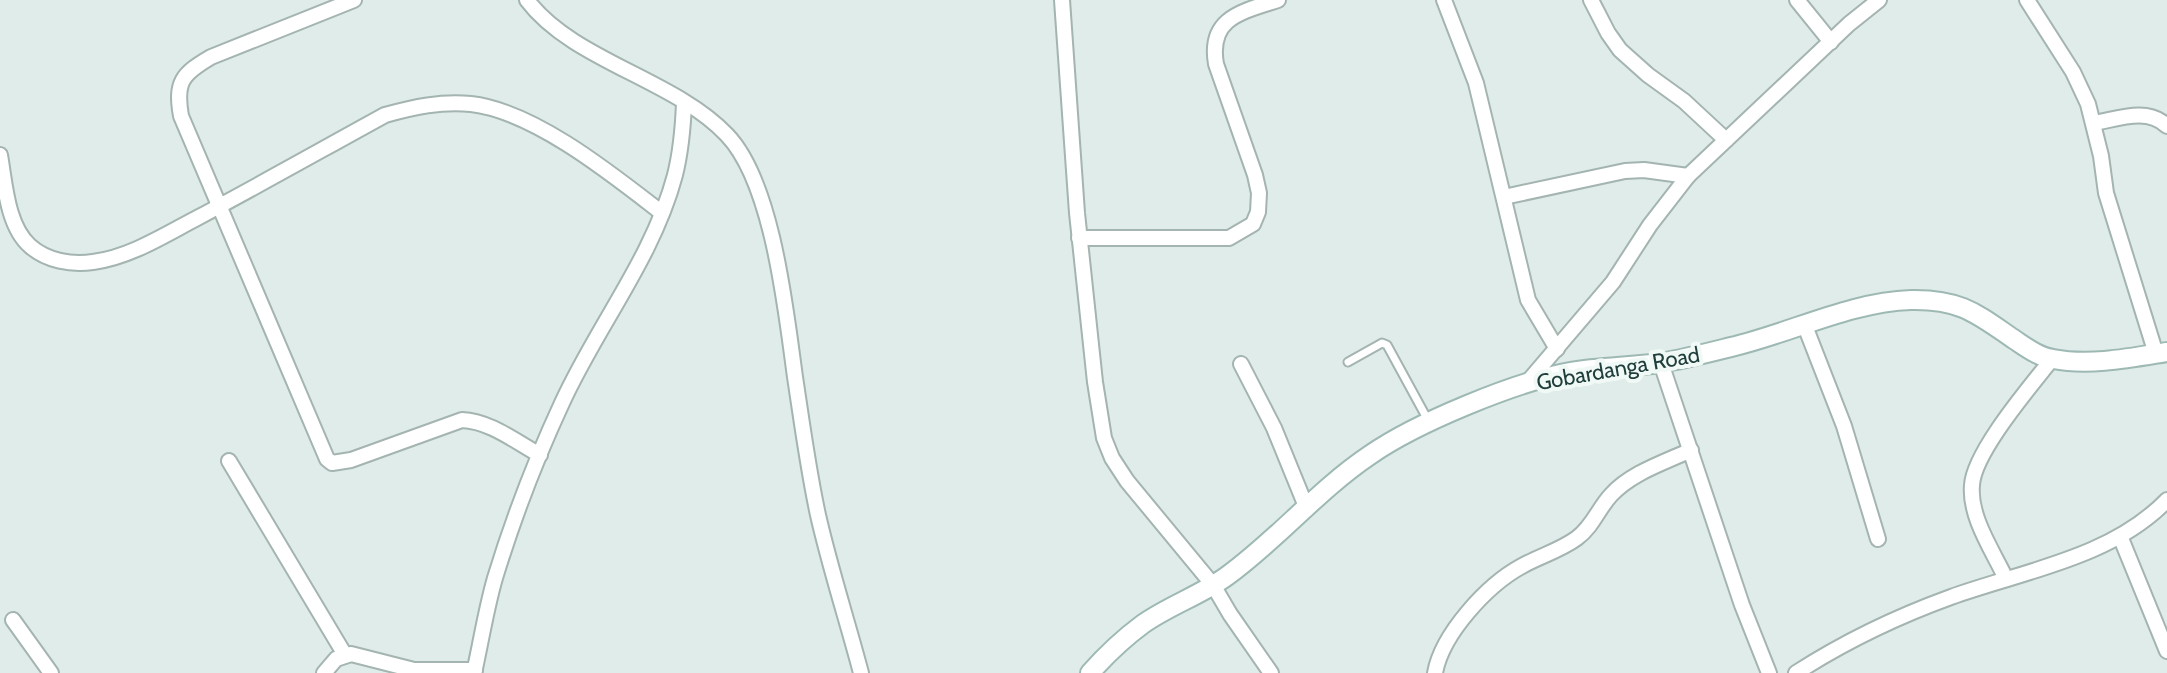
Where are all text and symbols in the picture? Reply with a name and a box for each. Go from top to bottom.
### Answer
street label: Gobardanga Road [1534,341,1702,396]

